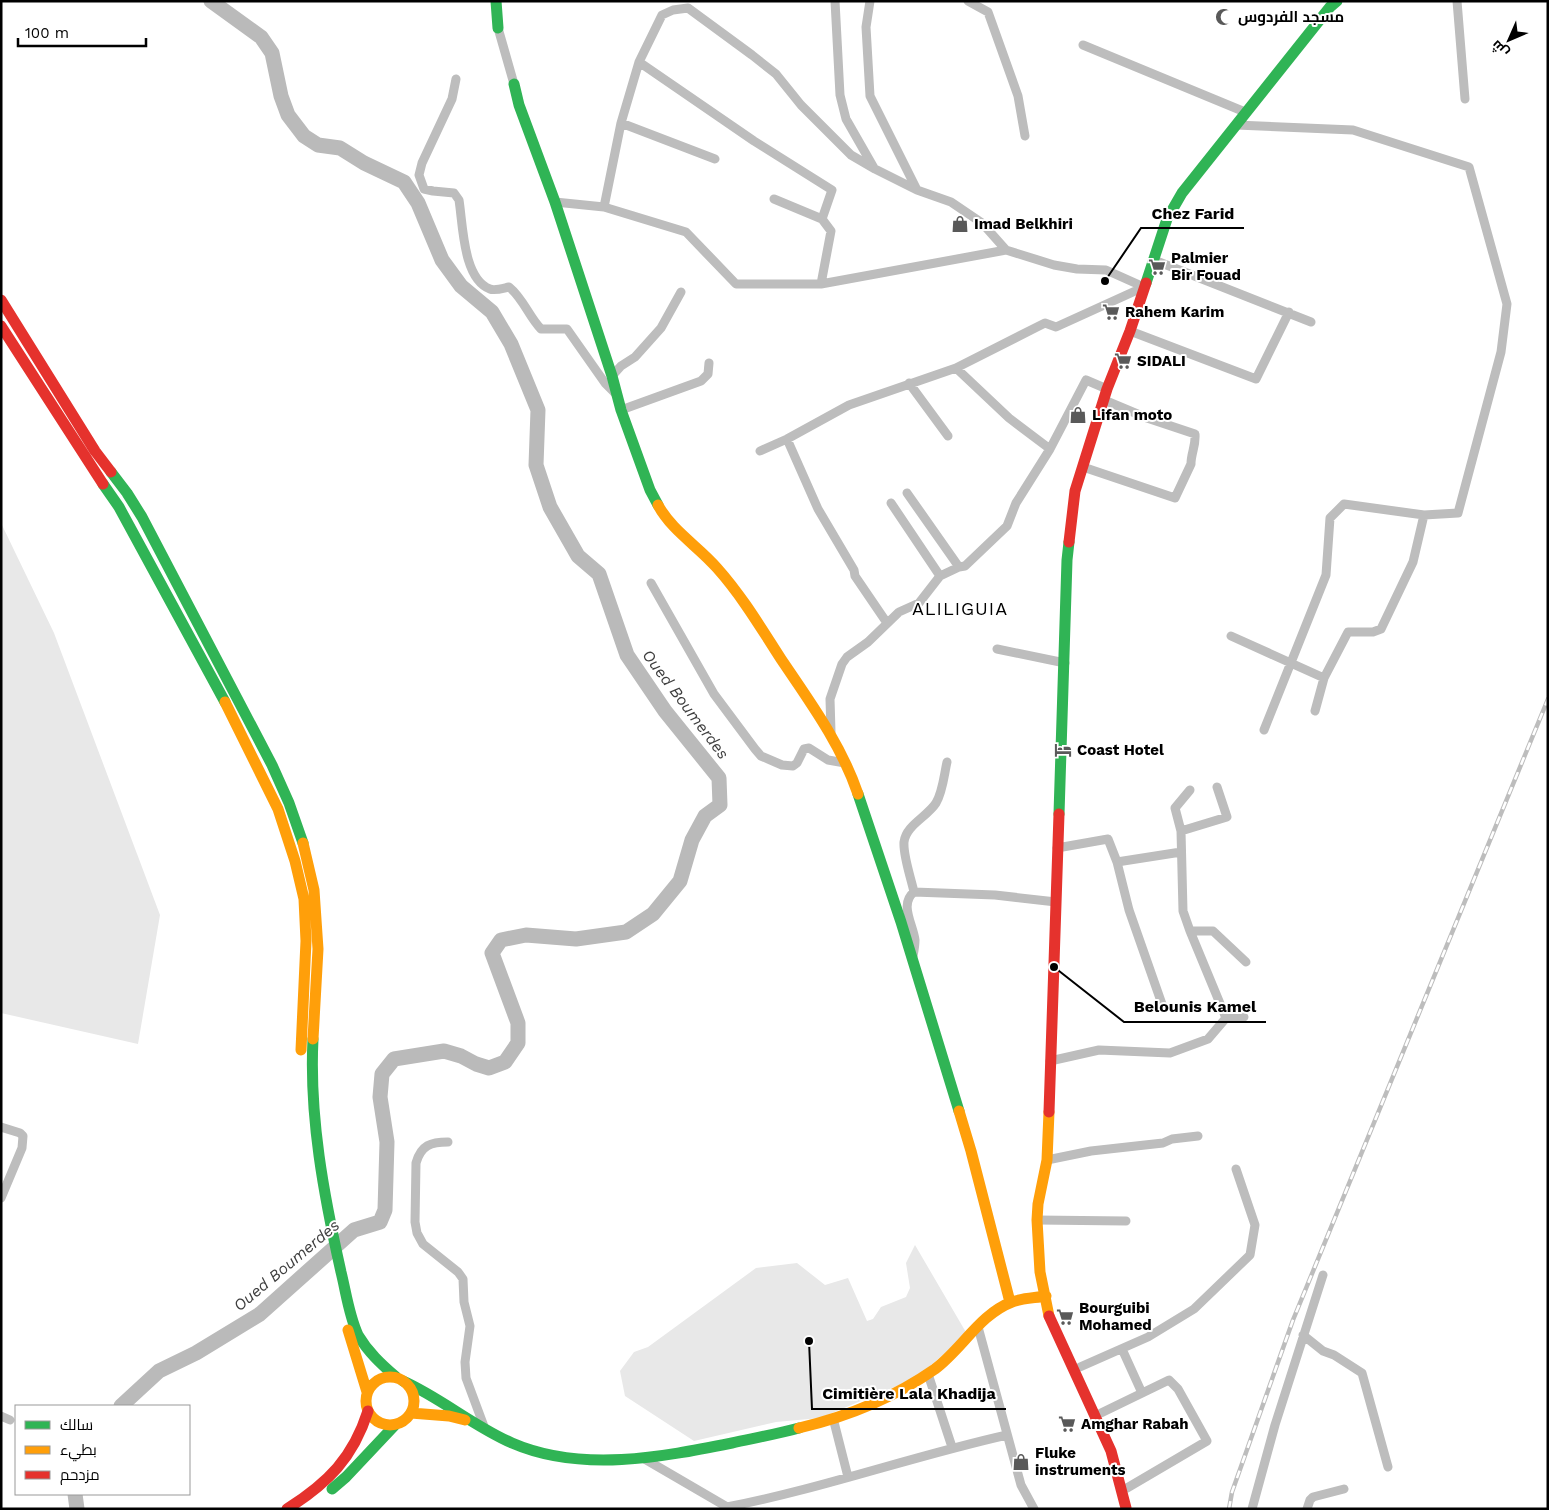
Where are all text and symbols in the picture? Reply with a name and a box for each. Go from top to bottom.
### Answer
mosque icon: مسجد الفردوس [1214,7,1234,27]
place label: مسجد الفردوس [1238,8,1344,26]
scale bar [18,15,145,47]
north arrow [1484,15,1534,65]
text: 100 m [25,24,69,42]
text: ش [1488,36,1513,61]
callout: Chez Farid [1141,197,1244,228]
text: Chez Farid [1152,204,1234,223]
shop icon: Imad Belkhiri [950,214,970,234]
place label: Imad Belkhiri [974,215,1073,233]
place label: Palmier Bir Fouad [1171,249,1241,284]
supermarket icon: Palmier Bir Fouad [1147,257,1167,277]
supermarket icon: Rahem Karim [1101,302,1121,322]
place label: Rahem Karim [1125,303,1224,321]
supermarket icon: SIDALI [1113,351,1133,371]
place label: SIDALI [1137,352,1186,370]
shop icon: Lifan moto [1068,405,1088,425]
place label: Lifan moto [1092,406,1172,424]
district label: ALILIGUIA [912,598,1008,619]
water label: Oued Boumerdes [638,646,733,763]
hotel icon: Coast Hotel [1053,740,1073,760]
place label: Coast Hotel [1077,741,1164,759]
callout: Belounis Kamel [1124,991,1266,1022]
text: Belounis Kamel [1134,997,1257,1016]
water label: Oued Boumerdes [230,1216,343,1315]
place label: Bourguibi Mohamed [1079,1299,1152,1334]
supermarket icon: Bourguibi Mohamed [1055,1307,1075,1327]
callout: Cimitière Lala Khadija [812,1378,1006,1409]
text: Cimitière Lala Khadija [822,1384,997,1403]
legend [15,1405,190,1495]
supermarket icon: Amghar Rabah [1057,1414,1077,1434]
place label: Amghar Rabah [1081,1415,1189,1433]
text: سالك [60,1416,93,1434]
text: بطيء [60,1441,97,1462]
place label: Fluke instruments [1035,1444,1126,1479]
shop icon: Fluke instruments [1011,1452,1031,1472]
text: مزدحم [60,1466,100,1485]

